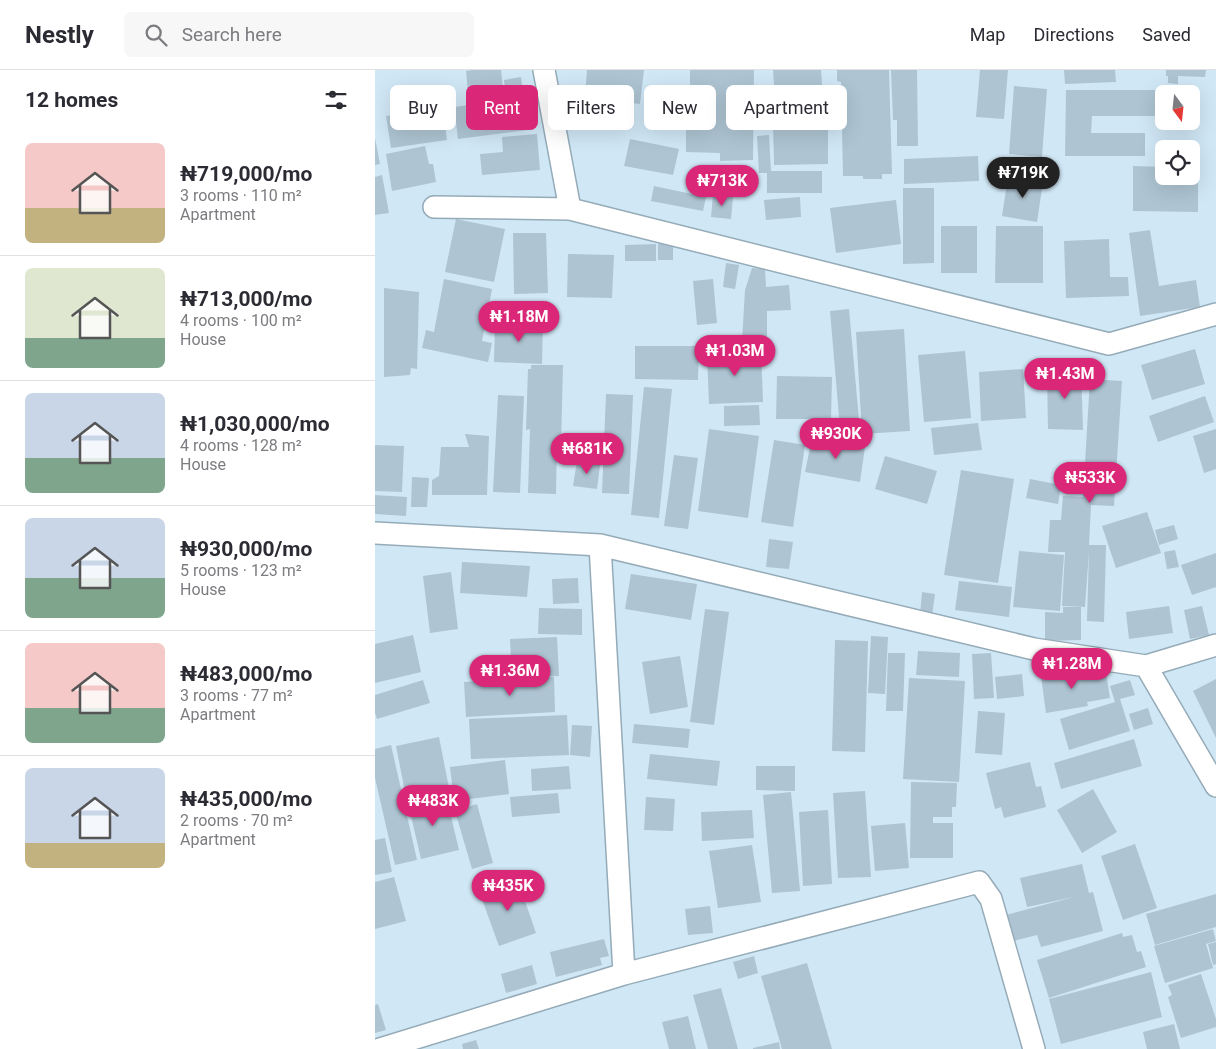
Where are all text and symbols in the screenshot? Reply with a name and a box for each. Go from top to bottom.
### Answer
search box [124,12,474,57]
text: Nestly [25,21,94,49]
icon: search [142,21,170,49]
text: Search here [182,23,282,46]
text: Map [970,24,1005,45]
text: Directions [1033,24,1114,45]
text: Saved [1142,24,1191,45]
chip: Buy [390,85,456,130]
chip: Rent [466,85,538,130]
chip: Filters [548,85,634,130]
chip: New [644,85,716,130]
chip: Apartment [726,85,847,130]
north arrow [1155,85,1200,130]
map controls [1155,85,1200,185]
icon: filters [322,86,350,114]
text: 12 homes [25,88,118,112]
button: locate [1155,140,1200,185]
pin: ₦719K [988,156,1058,199]
text: ₦719,000/mo [180,162,312,186]
icon: home [65,163,125,223]
text: ₦719K [998,163,1048,182]
pin: ₦713K [687,164,757,207]
text: ₦713K [697,171,747,190]
text: 3 rooms · 110 m² [180,186,302,205]
text: Apartment [180,205,256,224]
text: ₦713,000/mo [180,287,312,311]
icon: home [65,288,125,348]
pin: ₦1.18M [478,300,560,343]
text: ₦1.18M [489,307,549,326]
text: 4 rooms · 100 m² [180,311,302,330]
text: House [180,330,226,349]
pin: ₦1.03M [694,334,776,377]
text: ₦1.03M [705,341,765,360]
pin: ₦1.43M [1024,358,1106,400]
text: ₦1.43M [1035,364,1095,383]
text: ₦1,030,000/mo [180,412,330,436]
icon: home [65,413,125,473]
pin: ₦930K [801,418,871,460]
text: ₦930K [811,424,861,443]
pin: ₦681K [552,432,622,475]
text: 4 rooms · 128 m² [180,436,302,455]
text: ₦681K [562,439,612,458]
text: House [180,455,226,474]
pin: ₦533K [1055,462,1125,504]
text: ₦533K [1065,468,1115,487]
text: ₦930,000/mo [180,537,312,561]
icon: home [65,538,125,598]
text: 5 rooms · 123 m² [180,561,302,580]
text: House [180,580,226,599]
pin: ₦1.28M [1031,648,1113,690]
pin: ₦1.36M [469,654,551,697]
text: ₦1.28M [1042,654,1102,673]
text: ₦1.36M [480,661,540,680]
text: ₦483,000/mo [180,662,312,686]
icon: home [65,663,125,723]
text: 3 rooms · 77 m² [180,686,293,705]
text: Apartment [180,705,256,724]
pin: ₦483K [398,784,468,827]
text: ₦435,000/mo [180,787,312,811]
icon: home [65,788,125,848]
text: ₦483K [408,791,458,810]
text: 2 rooms · 70 m² [180,811,293,830]
text: Apartment [180,830,256,849]
pin: ₦435K [473,870,543,912]
text: ₦435K [483,876,533,895]

